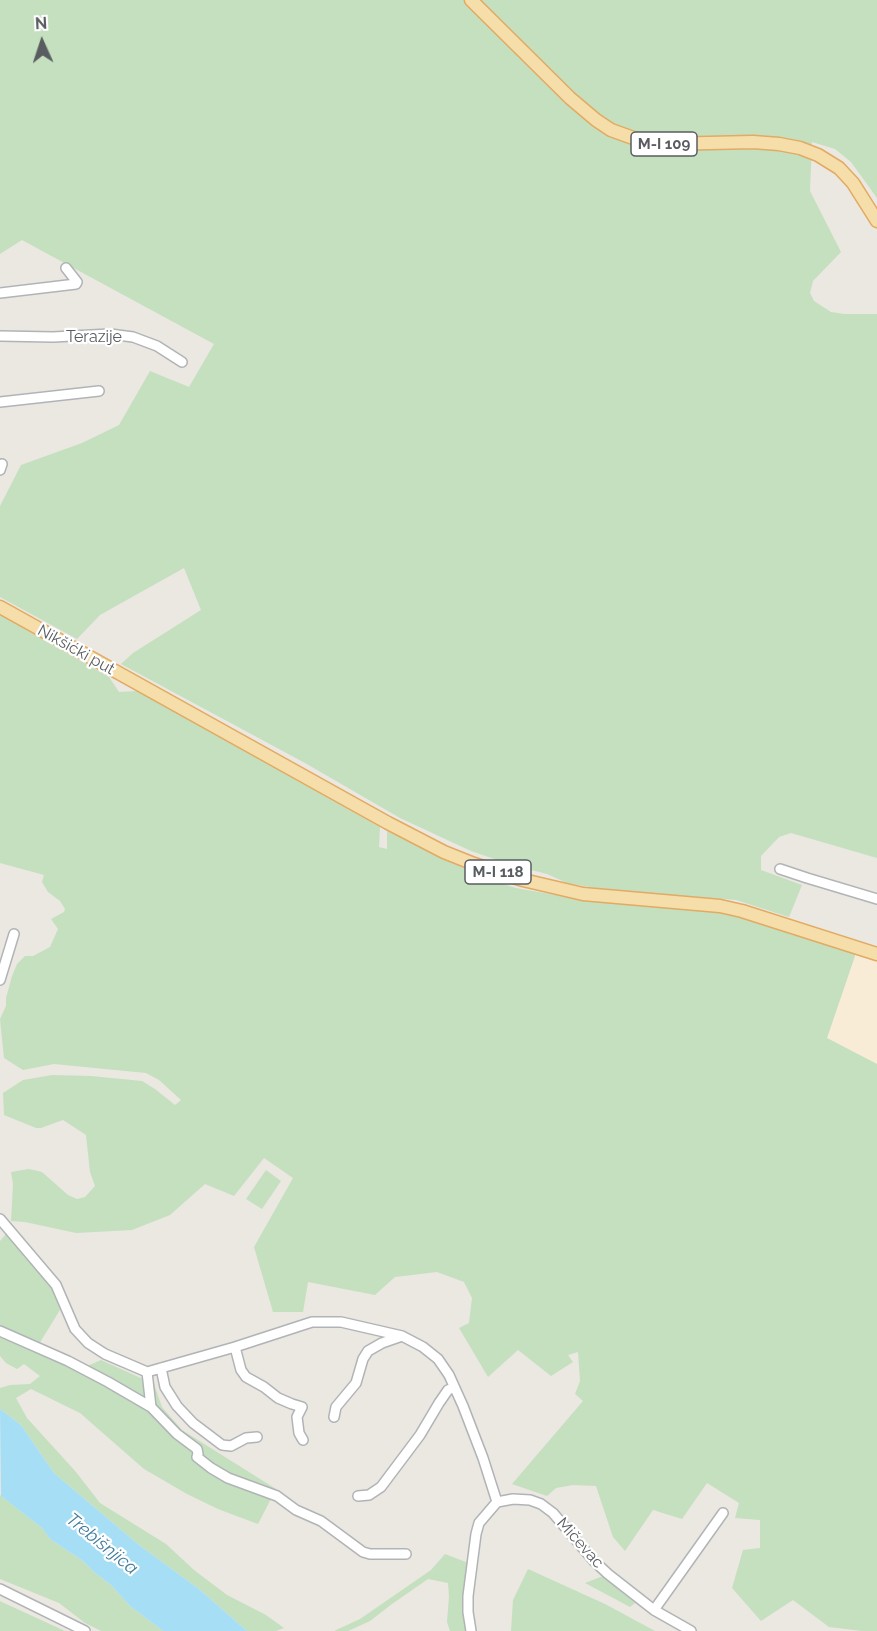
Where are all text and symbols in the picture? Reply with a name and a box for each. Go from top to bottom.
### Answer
north arrow [12,12,72,72]
text: N [34,14,48,33]
road number: M-I 109 [631,132,697,156]
street label: Terazije [66,327,122,347]
street label: Nikšićki put [34,621,118,679]
road number: M-I 118 [465,860,531,884]
water label: Trebišnjica [62,1509,142,1579]
street label: Mičevac [552,1514,608,1572]

